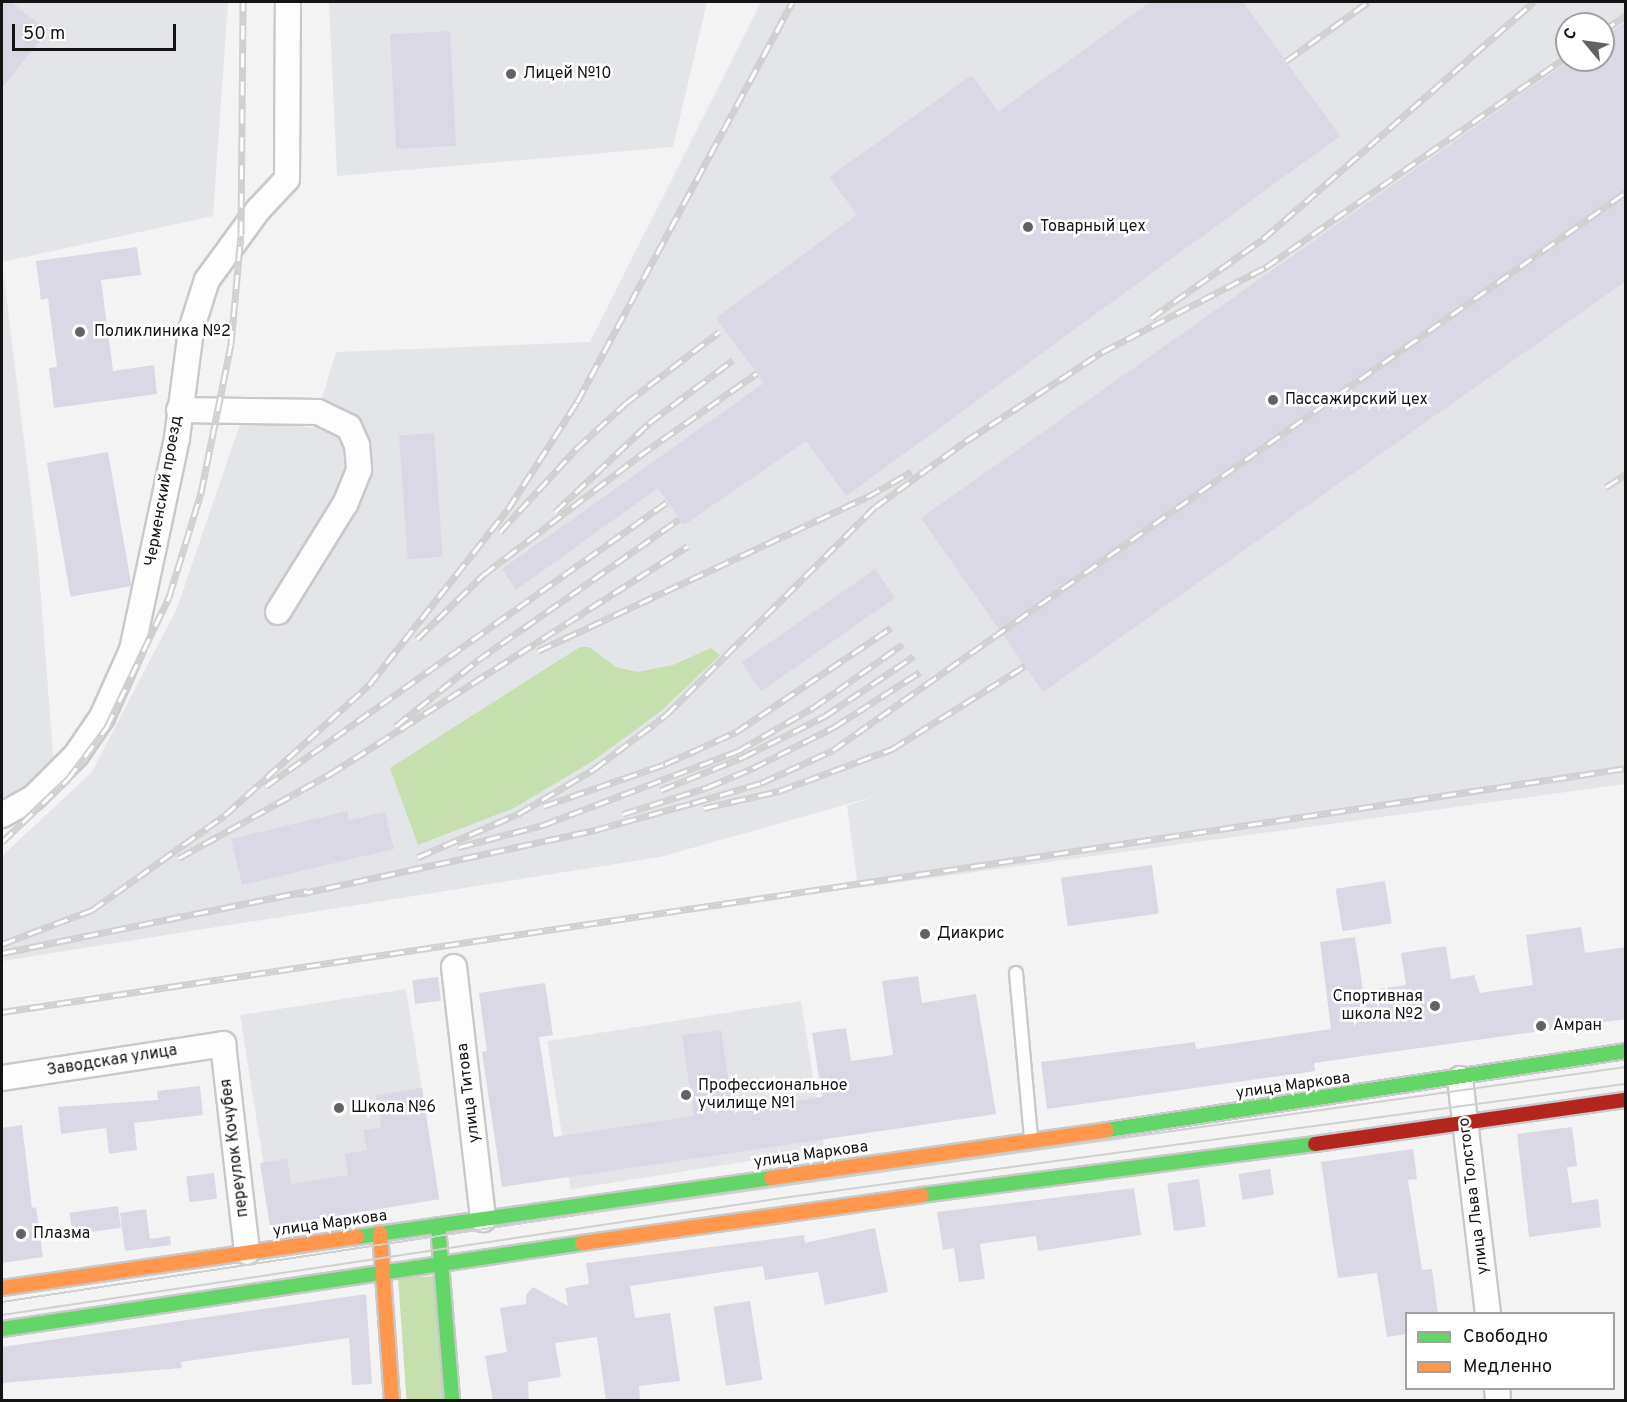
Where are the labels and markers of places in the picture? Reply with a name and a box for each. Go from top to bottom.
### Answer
place label: Лицей №10 [523,64,612,84]
marker: Лицей №10 [504,67,518,81]
place label: Товарный цех [1040,217,1146,237]
marker: Товарный цех [1021,220,1035,234]
place label: Поликлиника №2 [94,322,231,342]
marker: Поликлиника №2 [71,323,89,341]
place label: Пассажирский цех [1285,390,1428,410]
marker: Пассажирский цех [1266,393,1280,407]
place label: Диакрис [937,924,1005,944]
marker: Диакрис [918,927,932,941]
place label: Спортивная школа №2 [1332,987,1423,1025]
marker: Спортивная школа №2 [1428,999,1442,1013]
place label: Амран [1553,1016,1602,1036]
marker: Амран [1534,1019,1548,1033]
place label: Профессиональное училище №1 [698,1076,847,1114]
marker: Профессиональное училище №1 [679,1088,693,1102]
place label: Школа №6 [351,1098,436,1118]
marker: Школа №6 [332,1101,346,1115]
place label: Плазма [33,1224,90,1244]
marker: Плазма [14,1227,28,1241]

